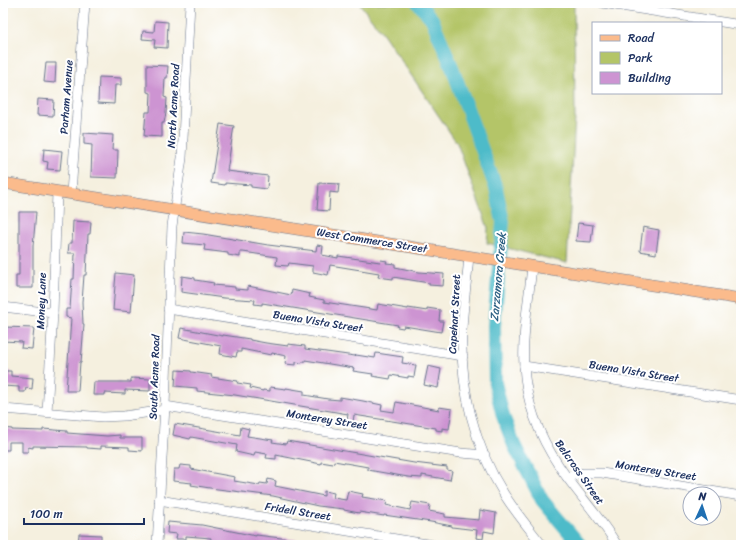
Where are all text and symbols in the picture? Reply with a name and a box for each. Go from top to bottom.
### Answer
legend [592,22,722,94]
text: Road [628,27,655,49]
text: Park [628,47,653,69]
street label: Parham Avenue [54,59,79,135]
street label: North Acme Road [162,62,185,149]
text: Building [628,67,671,89]
street label: West Commerce Street [315,222,429,259]
water label: Zarzamora Creek [483,231,513,322]
street label: Money Lane [31,272,52,330]
street label: Capehart Street [443,274,466,354]
street label: Buena Vista Street [272,305,365,338]
street label: South Acme Road [144,333,166,420]
street label: Buena Vista Street [588,355,681,388]
street label: Monterey Street [285,404,369,435]
street label: Belcross Street [550,436,609,509]
street label: Monterey Street [614,455,698,486]
north arrow [682,486,722,526]
text: N [697,487,707,506]
street label: Fridell Street [264,497,332,526]
scale bar [24,500,144,526]
text: 100 m [30,503,63,525]

